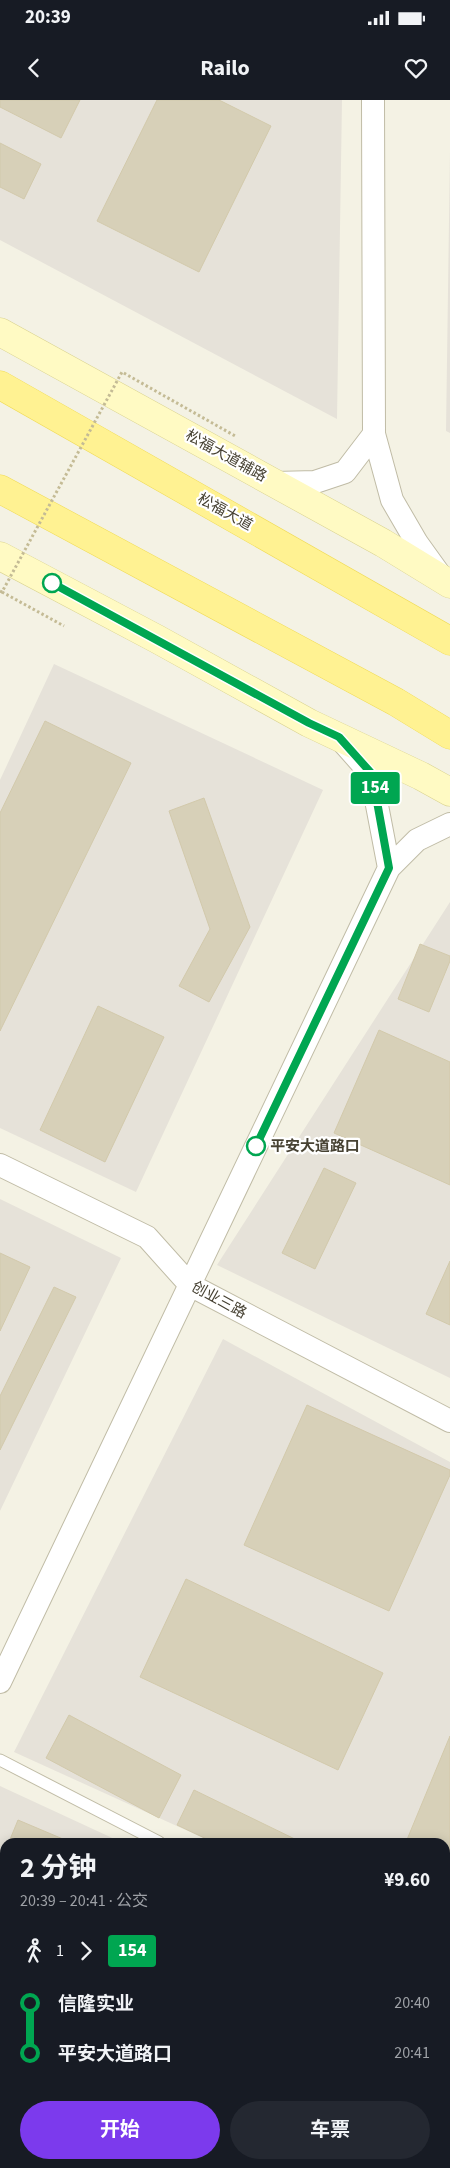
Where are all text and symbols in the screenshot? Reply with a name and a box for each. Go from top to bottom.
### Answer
text: 20:39 [25,4,71,31]
text: Railo [200,52,250,84]
icon: back [20,54,48,82]
icon: heart [402,54,430,82]
street label: 松福大道辅路 [182,425,270,487]
street label: 松福大道 [194,488,256,536]
unlabelled marker [42,573,62,593]
line badge: 154 [346,772,404,804]
text: 154 [361,775,389,800]
marker: 平安大道路口 [246,1136,266,1156]
place label: 平安大道路口 [270,1136,360,1157]
street label: 创业三路 [188,1276,250,1324]
text: 2 分钟 [20,1848,96,1888]
text: ¥9.60 [384,1867,430,1894]
text: 20:39 – 20:41 · 公交 [20,1890,148,1912]
icon: walk [20,1937,48,1965]
icon: forward [72,1937,100,1965]
text: 154 [118,1938,146,1963]
text: 1 [56,1940,64,1962]
text: 信隆实业 [58,1991,134,2018]
text: 20:40 [394,1992,430,2014]
text: 平安大道路口 [58,2041,172,2068]
text: 20:41 [394,2042,430,2064]
button: 开始 [20,2101,220,2159]
button: 车票 [230,2101,430,2159]

